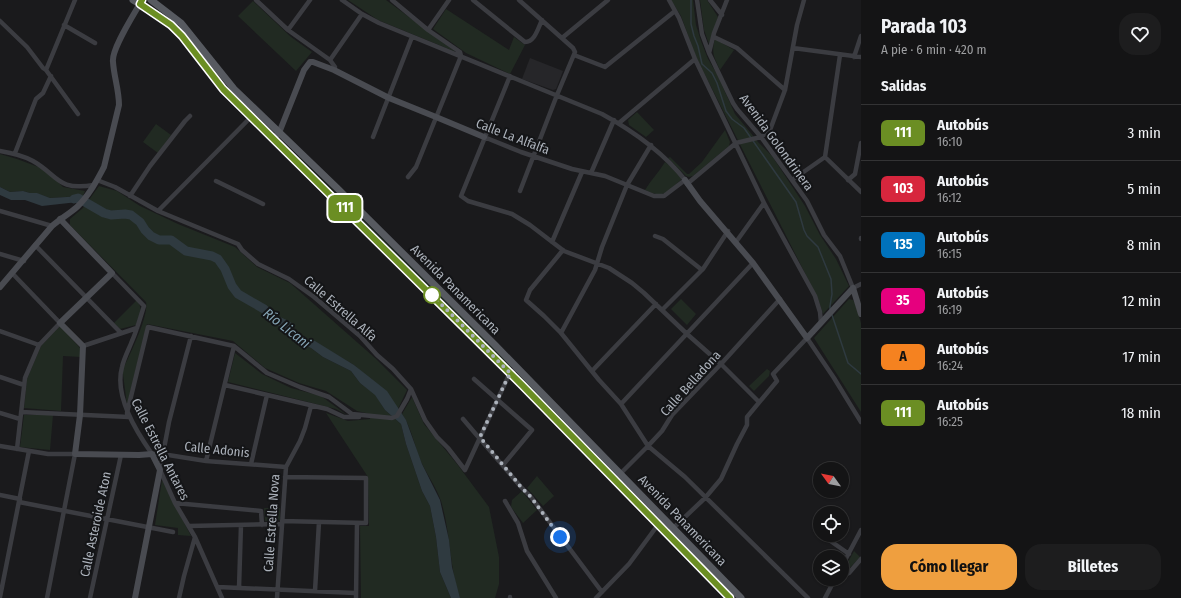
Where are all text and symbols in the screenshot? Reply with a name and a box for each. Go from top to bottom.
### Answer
button: heart [1119,13,1161,55]
text: Parada 103 [881,15,967,38]
text: A pie · 6 min · 420 m [881,42,987,57]
text: Salidas [881,77,926,95]
street label: Avenida Golondrinera [737,91,817,193]
street label: Calle La Alfalfa [474,116,552,157]
text: Autobús [937,116,988,134]
text: 111 [894,124,912,141]
text: 3 min [1127,124,1161,142]
text: 16:10 [937,134,963,149]
text: Autobús [937,172,988,190]
text: 103 [893,180,913,197]
text: 5 min [1127,180,1161,198]
text: 16:12 [937,190,962,205]
line badge: 111 [322,195,368,221]
text: 111 [336,199,354,216]
text: Autobús [937,228,988,246]
text: 135 [893,236,913,253]
text: 8 min [1127,236,1161,254]
street label: Avenida Panamericana [408,241,504,337]
text: 16:15 [937,246,962,261]
street label: Calle Estrella Alfa [301,273,380,344]
text: Autobús [937,284,988,302]
unlabelled marker [423,286,441,304]
text: 35 [896,292,910,309]
text: 12 min [1122,292,1161,310]
text: 16:19 [937,302,962,317]
water label: Río Licani [260,305,314,352]
text: Autobús [937,340,988,358]
street label: Calle Belladona [657,348,724,419]
text: A [899,348,907,365]
text: 17 min [1122,348,1161,366]
text: 16:24 [937,358,963,373]
street label: Calle Estrella Antares [128,396,193,503]
text: Autobús [937,396,988,414]
text: 111 [894,404,912,421]
text: 18 min [1121,404,1161,422]
text: 16:25 [937,414,963,429]
street label: Calle Adonis [184,439,251,460]
north arrow [813,462,849,498]
map controls [813,462,849,586]
street label: Calle Asteroide Aton [77,470,114,578]
street label: Avenida Panamericana [635,472,730,569]
street label: Calle Estrella Nova [261,473,282,573]
button: locate [813,506,849,542]
your location [550,527,570,547]
button: Cómo llegar [881,544,1017,590]
button: Billetes [1025,544,1161,590]
button: layers [813,550,849,586]

